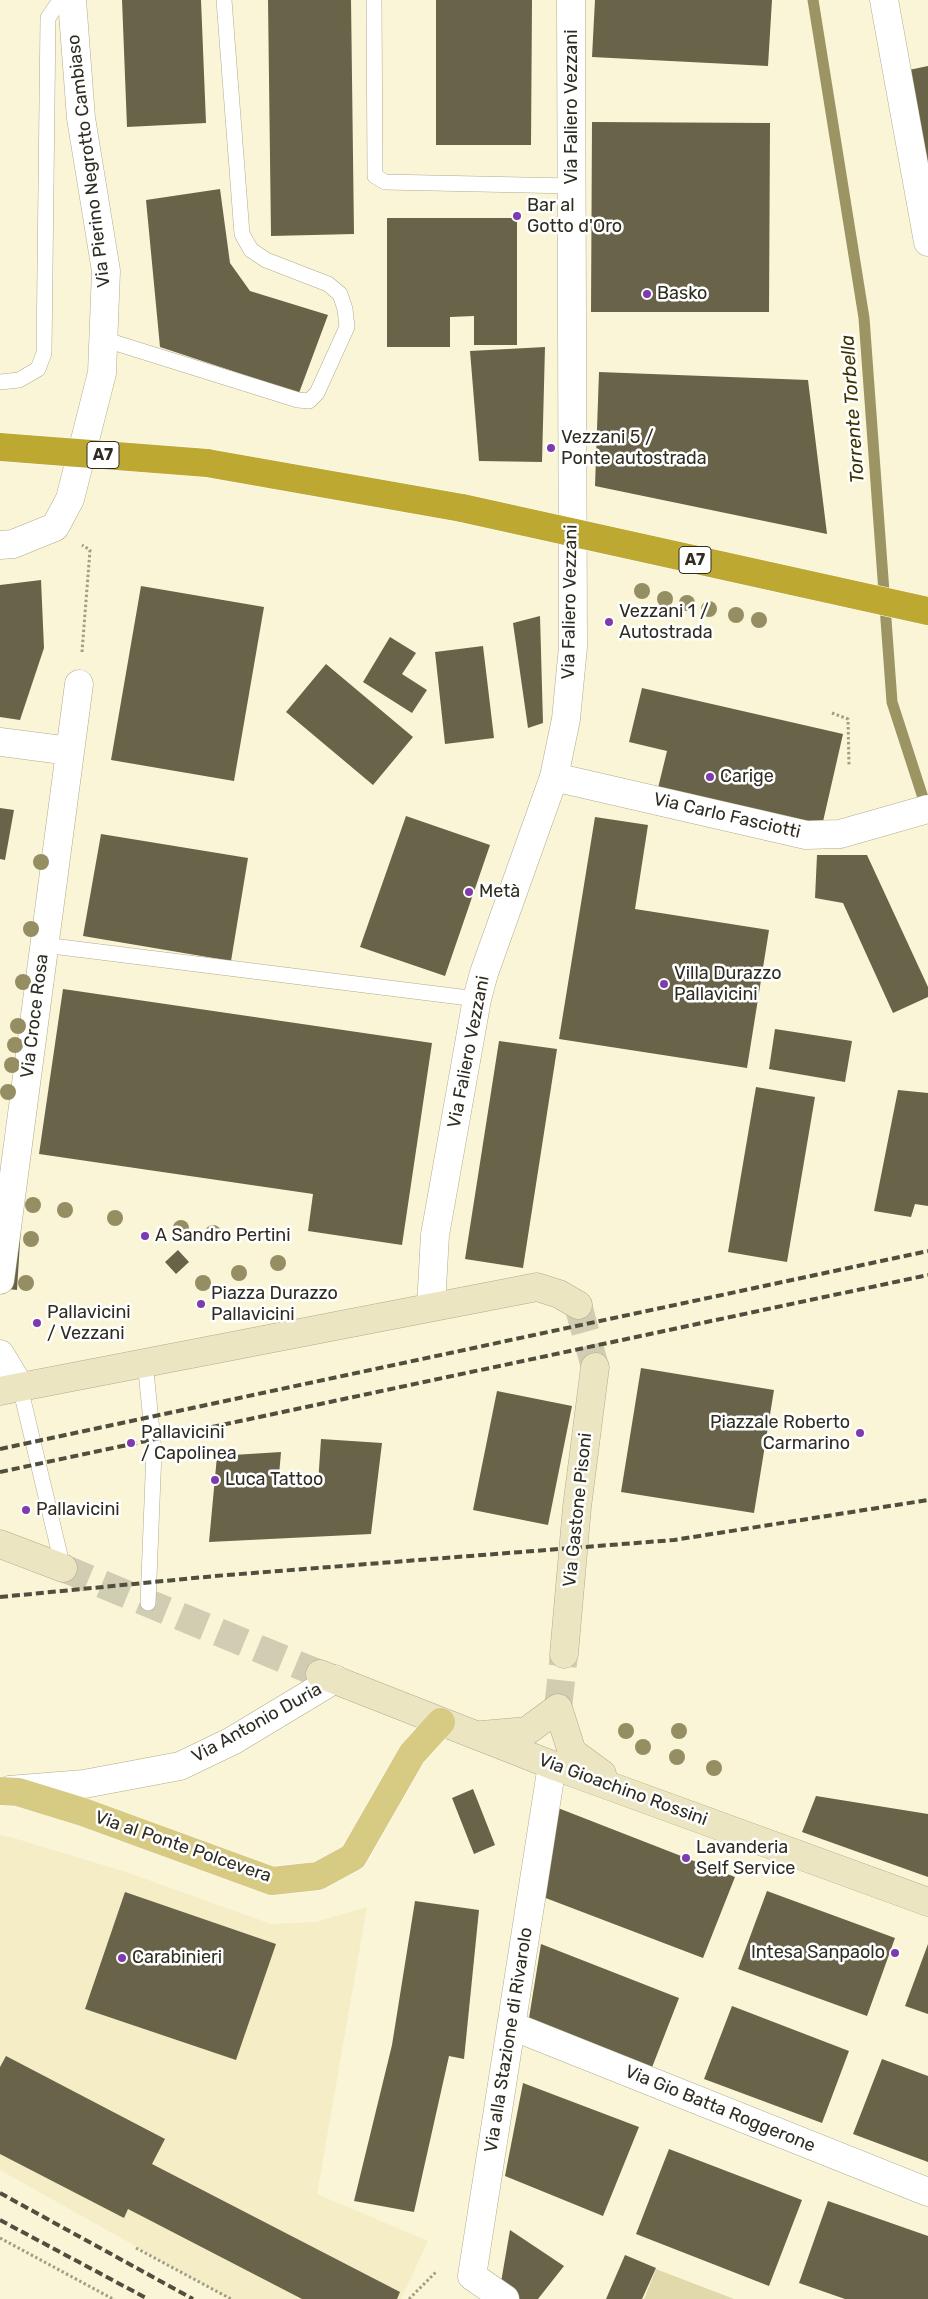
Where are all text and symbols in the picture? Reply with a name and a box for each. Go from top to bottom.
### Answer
street label: Via Faliero Vezzani [561,29,583,185]
street label: Via Pierino Negrotto Cambiaso [63,33,115,289]
place label: Bar al Gotto d'Oro [527,195,622,238]
marker: Bar al Gotto d'Oro [511,210,523,222]
place label: Basko [657,283,707,305]
marker: Basko [641,288,653,300]
water label: Torrente Torbella [836,334,870,484]
place label: Vezzani 5 / Ponte autostrada [561,427,707,469]
road number: A7 [87,442,119,468]
marker: Vezzani 5 / Ponte autostrada [545,442,557,454]
street label: Via Faliero Vezzani [558,524,582,680]
road number: A7 [679,546,711,574]
place label: Vezzani 1 / Autostrada [619,601,713,644]
marker: Vezzani 1 / Autostrada [603,616,615,628]
place label: Carige [720,766,774,788]
marker: Carige [704,771,716,783]
street label: Via Carlo Fasciotti [651,789,803,843]
place label: Metà [479,881,520,903]
marker: Metà [463,886,475,898]
street label: Via Croce Rosa [17,953,53,1079]
place label: Villa Durazzo Pallavicini [674,963,782,1006]
street label: Via Faliero Vezzani [444,974,494,1130]
marker: Villa Durazzo Pallavicini [658,978,670,990]
place label: A Sandro Pertini [155,1225,291,1247]
marker: A Sandro Pertini [139,1230,151,1242]
place label: Piazza Durazzo Pallavicini [211,1283,338,1326]
marker: Piazza Durazzo Pallavicini [195,1298,207,1310]
place label: Pallavicini / Vezzani [47,1302,131,1345]
marker: Pallavicini / Vezzani [31,1317,43,1329]
place label: Piazzale Roberto Carmarino [710,1412,850,1455]
place label: Pallavicini / Capolinea [141,1422,237,1465]
marker: Piazzale Roberto Carmarino [854,1427,866,1439]
street label: Via Gastone Pisoni [559,1432,597,1588]
marker: Pallavicini / Capolinea [125,1437,137,1449]
place label: Luca Tattoo [225,1469,323,1491]
marker: Luca Tattoo [209,1474,221,1486]
place label: Pallavicini [36,1499,120,1521]
marker: Pallavicini [20,1504,32,1516]
street label: Via Antonio Duria [188,1678,326,1768]
street label: Via Gioachino Rossini [536,1749,710,1831]
street label: Via al Ponte Polcevera [92,1807,274,1887]
place label: Lavanderia Self Service [696,1837,795,1880]
marker: Lavanderia Self Service [680,1852,692,1864]
street label: Via alla Stazione di Rivarolo [481,1926,537,2154]
place label: Intesa Sanpaolo [751,1942,885,1964]
place label: Carabinieri [132,1947,222,1969]
marker: Intesa Sanpaolo [889,1947,901,1959]
marker: Carabinieri [116,1952,128,1964]
street label: Via Gio Batta Roggerone [622,2061,818,2157]

